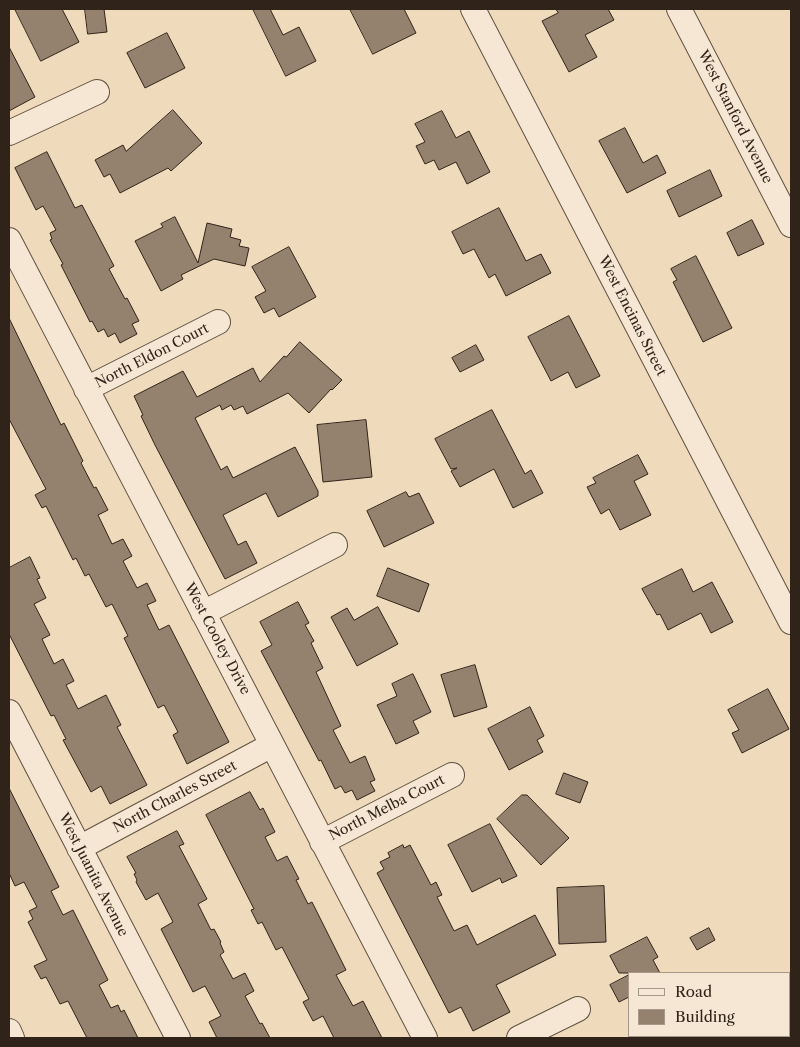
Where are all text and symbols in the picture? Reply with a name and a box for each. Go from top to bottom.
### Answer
street label: West Stanford Avenue [694,48,776,186]
street label: West Encinas Street [594,253,670,379]
street label: North Eldon Court [92,320,212,392]
street label: West Cooley Drive [180,580,254,698]
street label: North Charles Street [110,757,240,837]
street label: North Melba Court [326,772,448,844]
street label: West Juanita Avenue [55,810,131,940]
legend [628,972,790,1037]
text: Road [675,982,712,1001]
text: Building [675,1007,735,1026]

